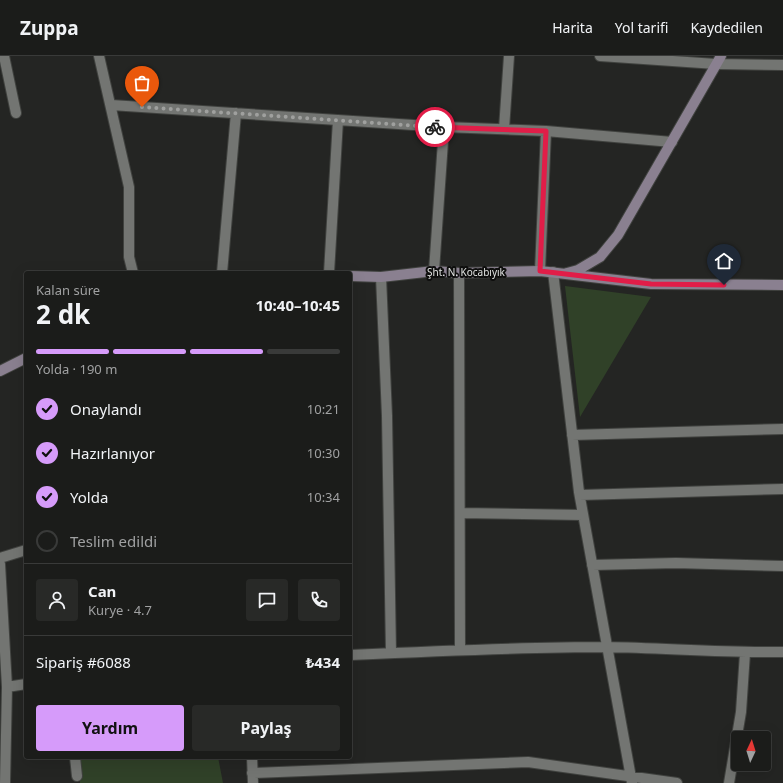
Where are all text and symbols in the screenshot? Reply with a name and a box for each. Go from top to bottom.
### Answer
text: Zuppa [20,15,79,41]
text: Harita [552,18,593,37]
text: Yol tarifi [615,18,668,37]
text: Kaydedilen [690,18,763,37]
pin [125,66,159,107]
icon: bag [131,72,153,94]
courier [415,107,455,147]
icon: bike [424,116,446,138]
pin [707,244,741,285]
icon: home [713,250,735,272]
street label: Şht. N. Kocabıyık [427,265,506,279]
text: Kalan süre [36,281,100,299]
text: 10:40–10:45 [255,295,340,315]
text: 2 dk [36,296,90,332]
text: Yolda · 190 m [36,360,117,378]
icon: check [36,398,58,420]
text: Onaylandı [70,399,142,419]
text: 10:21 [307,400,340,418]
icon: check [36,442,58,464]
text: Hazırlanıyor [70,443,155,463]
text: 10:30 [307,444,340,462]
icon: check [36,486,58,508]
text: Yolda [70,487,108,507]
text: 10:34 [307,488,340,506]
text: Teslim edildi [70,531,157,551]
button: person [36,579,78,621]
button: chat [246,579,288,621]
button: phone [298,579,340,621]
text: Can [88,581,116,601]
text: Kurye · 4.7 [88,601,152,619]
text: Sipariş #6088 [36,652,131,672]
text: ₺434 [306,652,340,672]
button: Yardım [36,705,184,751]
button: Paylaş [192,705,340,751]
north arrow [731,731,771,771]
map controls [731,731,771,771]

